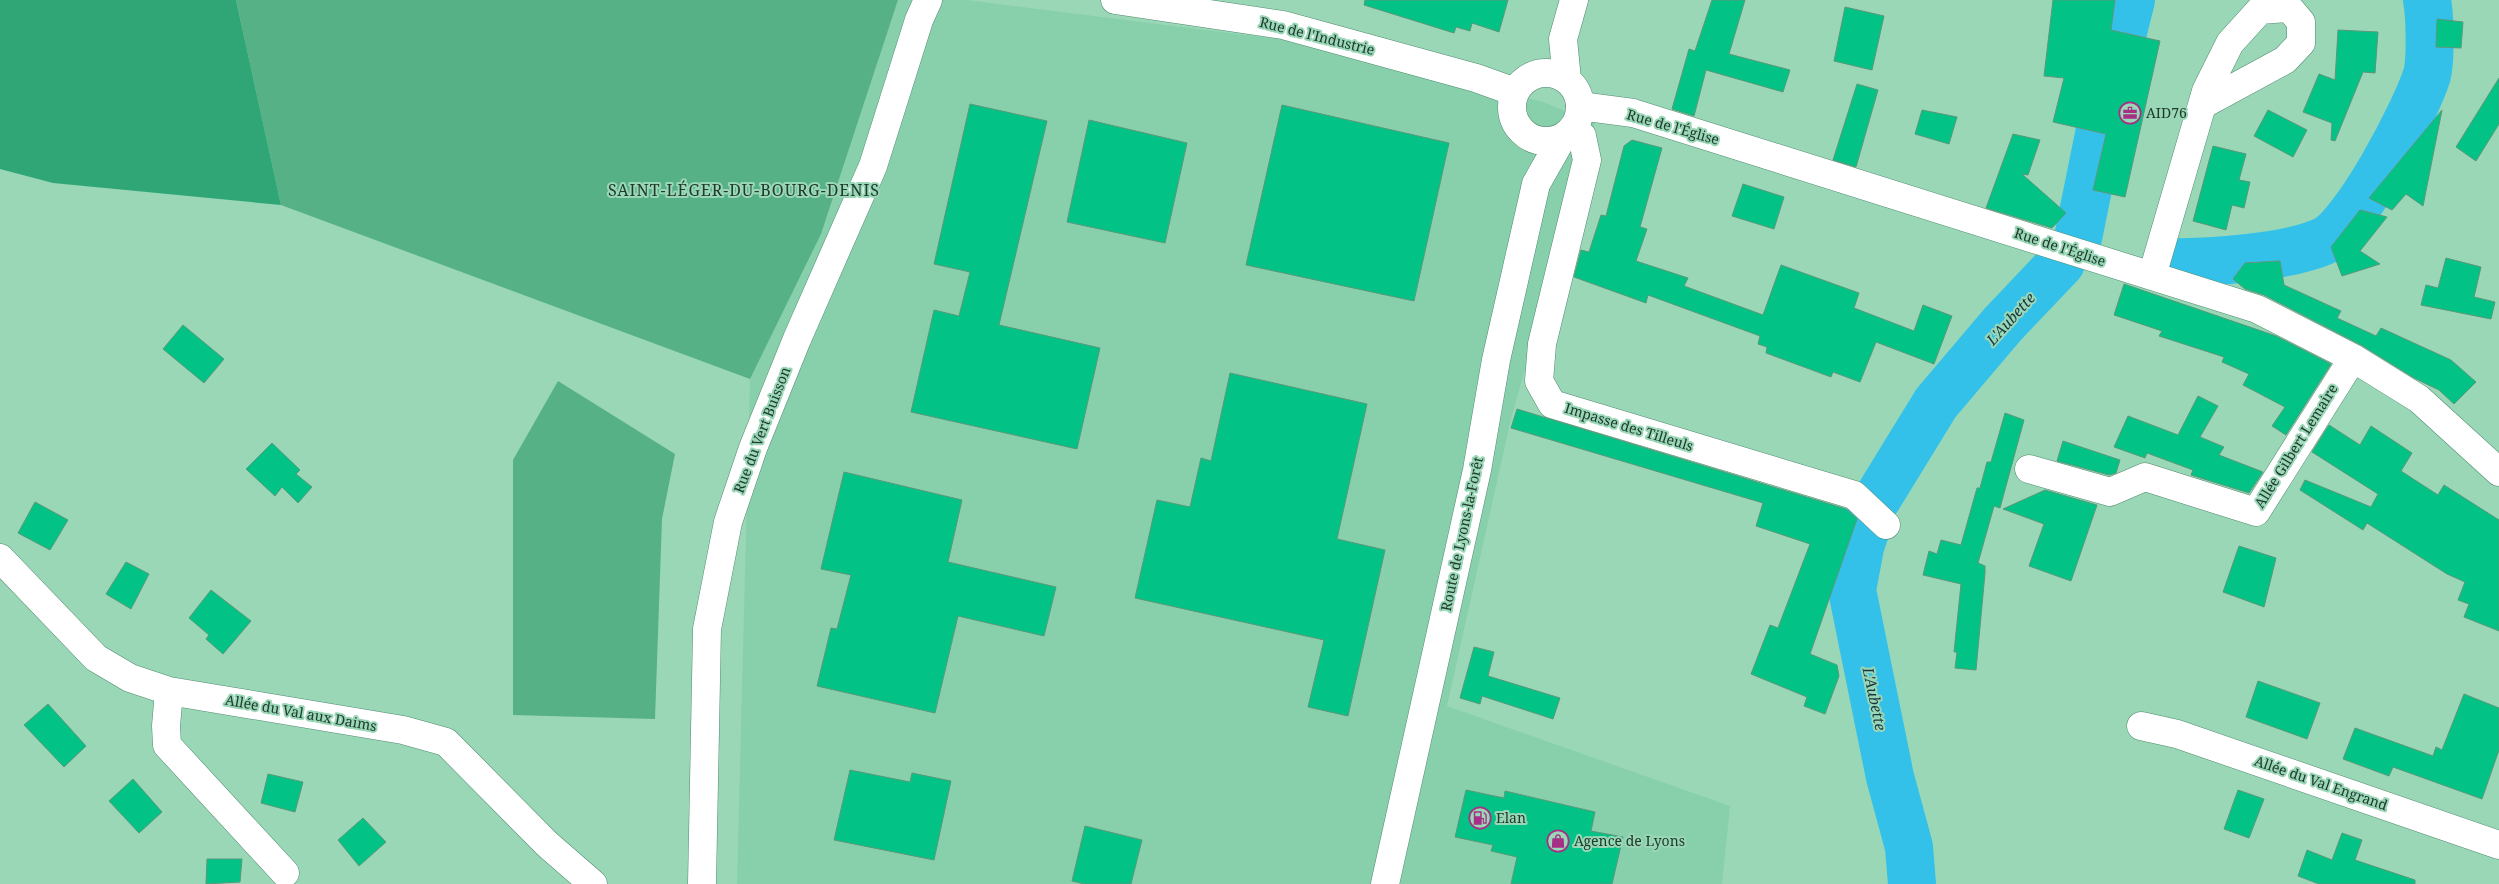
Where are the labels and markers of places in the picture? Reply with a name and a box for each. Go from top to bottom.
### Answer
office icon: AID76 [2118,101,2142,125]
place label: AID76 [2146,103,2187,122]
fuel station icon: Elan [1468,806,1492,830]
place label: Elan [1496,808,1526,827]
shop icon: Agence de Lyons [1546,829,1570,853]
place label: Agence de Lyons [1574,831,1685,850]

